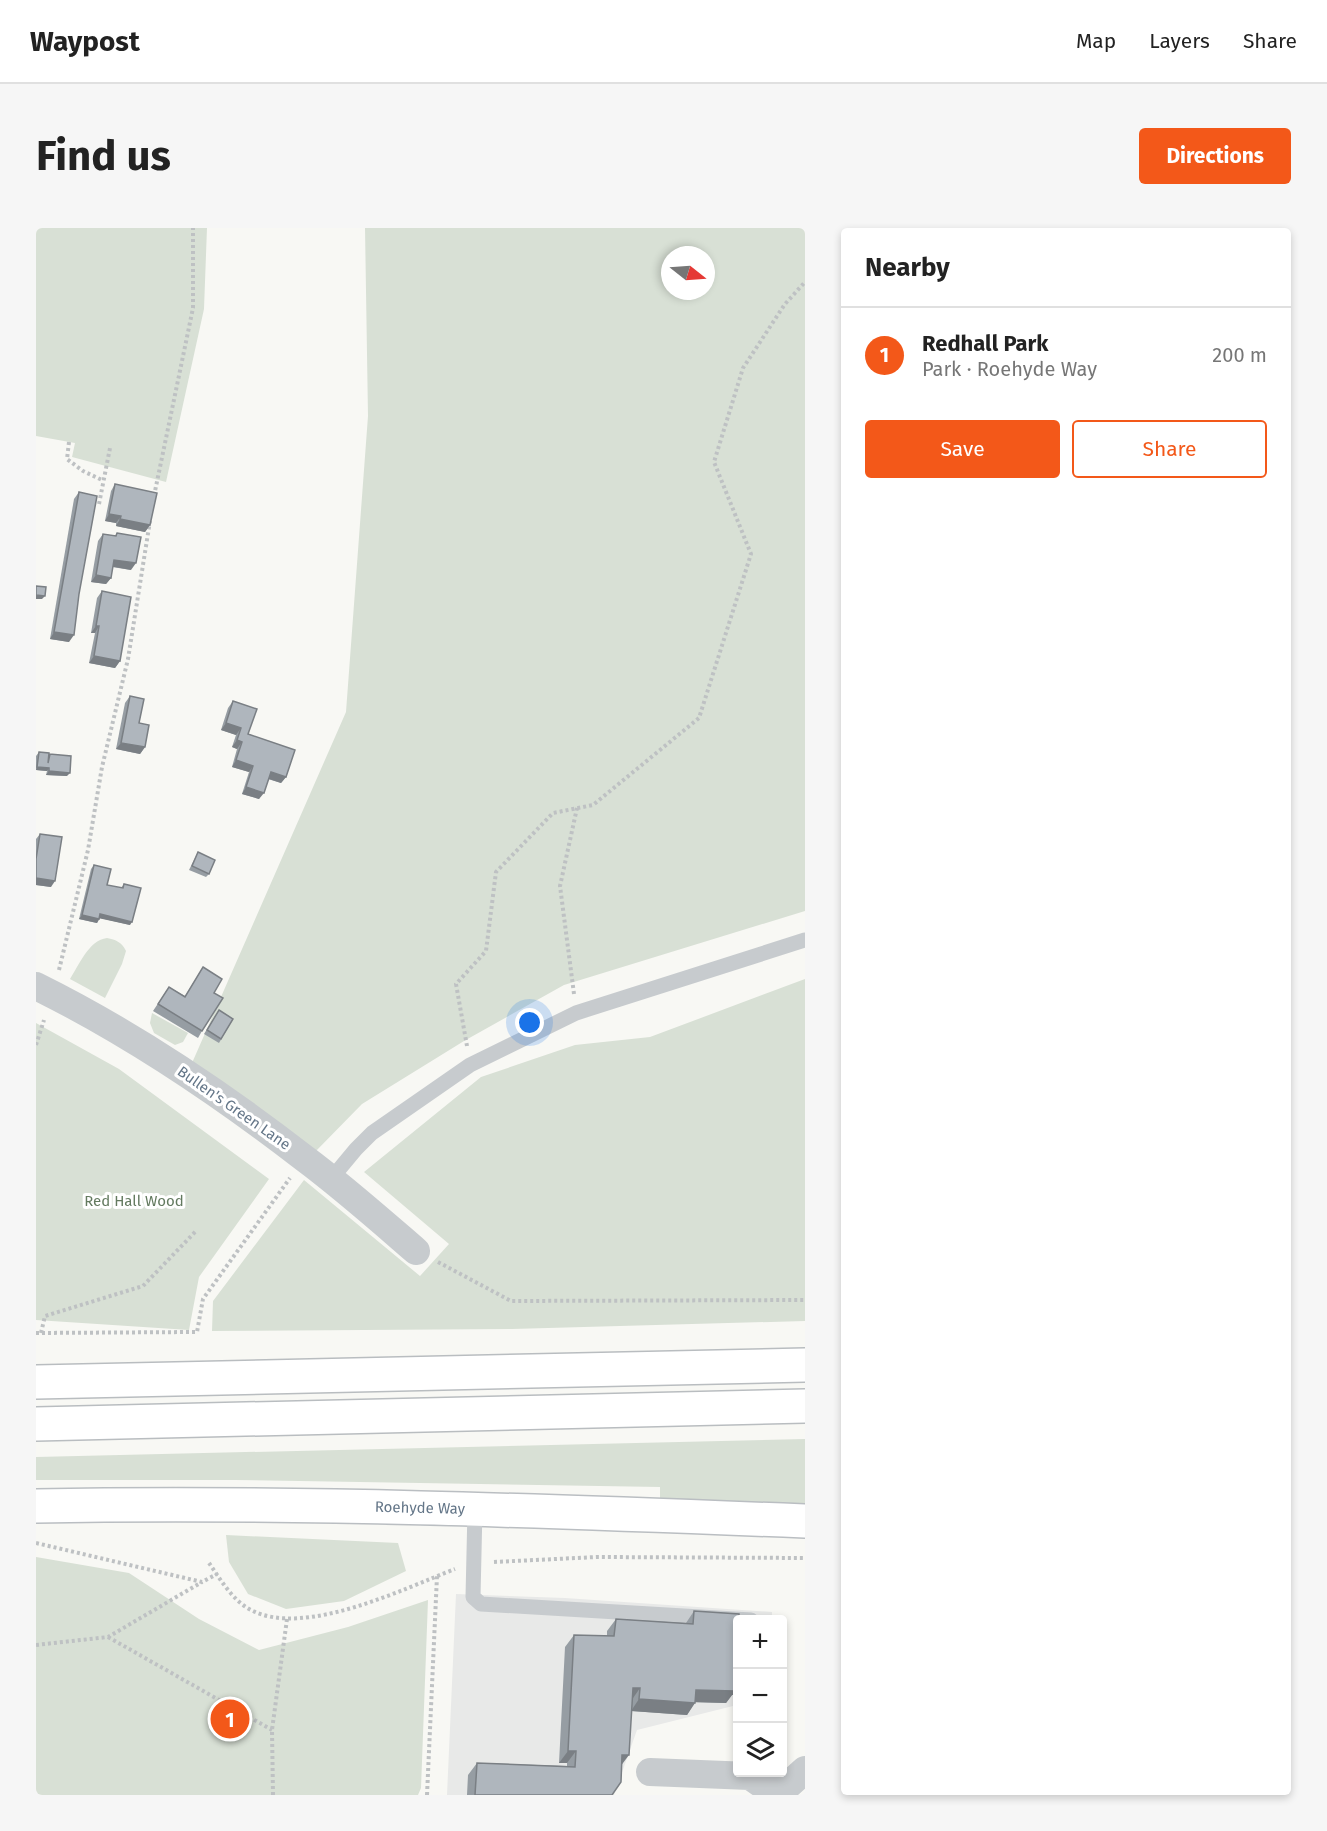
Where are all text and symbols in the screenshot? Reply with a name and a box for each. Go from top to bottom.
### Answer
text: Waypost [30,25,140,58]
text: Map [1076,28,1116,54]
text: Layers [1149,28,1210,54]
text: Share [1243,28,1297,54]
button: Directions [1139,128,1291,184]
text: Find us [36,131,171,181]
north arrow [661,246,715,300]
text: Nearby [865,252,950,283]
text: Redhall Park [922,330,1048,357]
text: 1 [880,343,889,367]
text: 200 m [1212,343,1267,367]
text: Park · Roehyde Way [922,357,1097,381]
button: Save [865,420,1060,478]
button: Share [1072,420,1267,478]
your location [515,1008,544,1037]
street label: Bullen's Green Lane [174,1062,294,1154]
park label: Red Hall Wood [84,1192,184,1210]
street label: Roehyde Way [375,1498,466,1518]
map controls [733,1615,787,1777]
button: + [733,1615,787,1669]
button: − [733,1669,787,1723]
pin: 1 [210,1696,250,1742]
button: layers [733,1723,787,1777]

